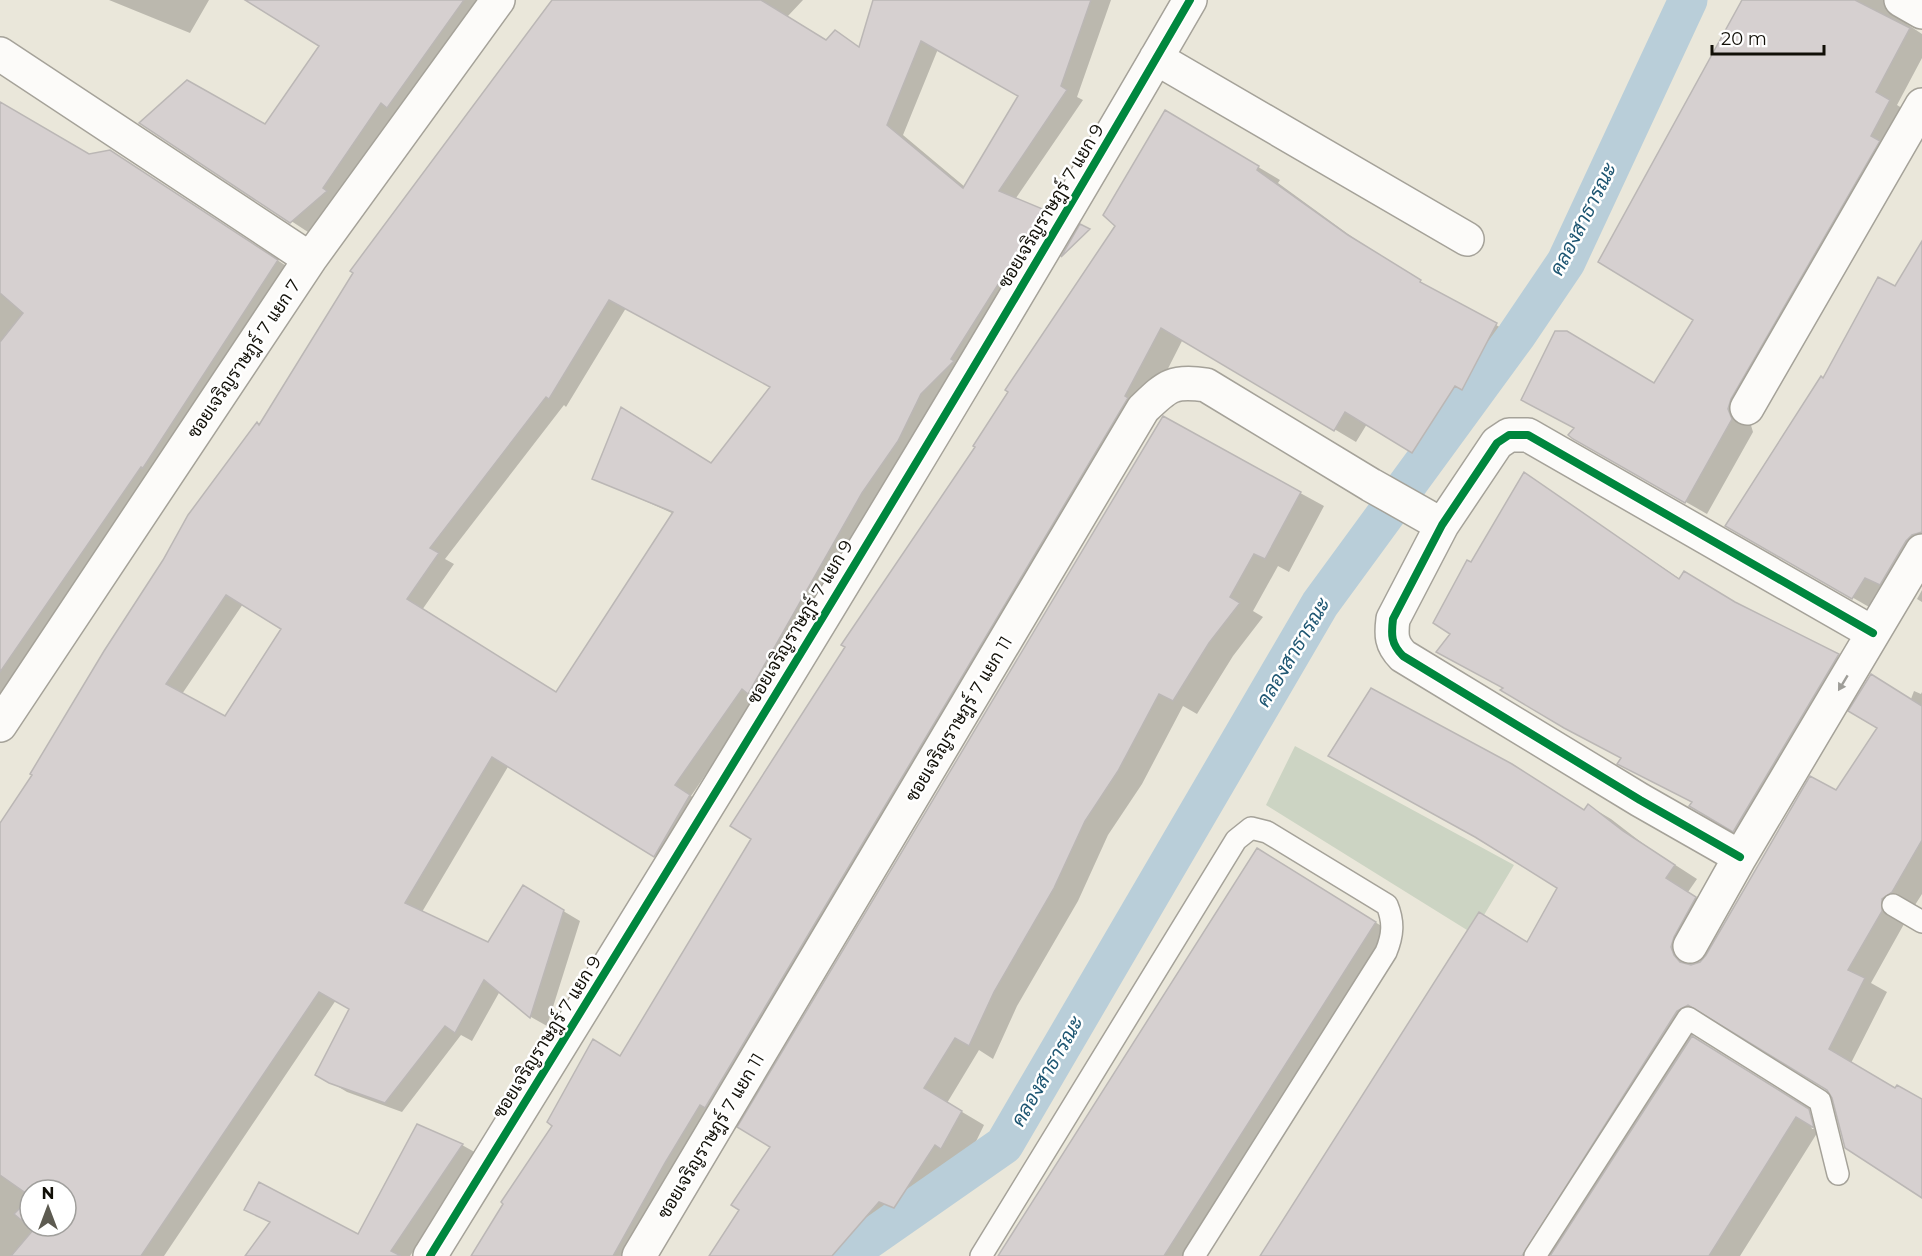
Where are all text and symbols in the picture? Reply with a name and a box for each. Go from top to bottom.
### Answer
scale bar [1712,18,1824,56]
text: 20 m [1721,28,1767,50]
street label: ซอยเจริญราษฎร์ 7 แยก 9 [992,119,1110,292]
water label: คลองสาธารณะ [1544,158,1622,279]
street label: ซอยเจริญราษฎร์ 7 แยก 7 [181,274,306,443]
street label: ซอยเจริญราษฎร์ 7 แยก 9 [741,535,859,708]
water label: คลองสาธารณะ [1251,593,1335,711]
street label: ซอยเจริญราษฎร์ 7 แยก 11 [899,631,1018,806]
one-way arrow [1837,675,1848,691]
street label: ซอยเจริญราษฎร์ 7 แยก 9 [486,951,607,1123]
water label: คลองสาธารณะ [1006,1011,1088,1130]
street label: ซอยเจริญราษฎร์ 7 แยก 11 [651,1048,770,1223]
north arrow [18,1178,78,1238]
text: N [42,1184,54,1203]

